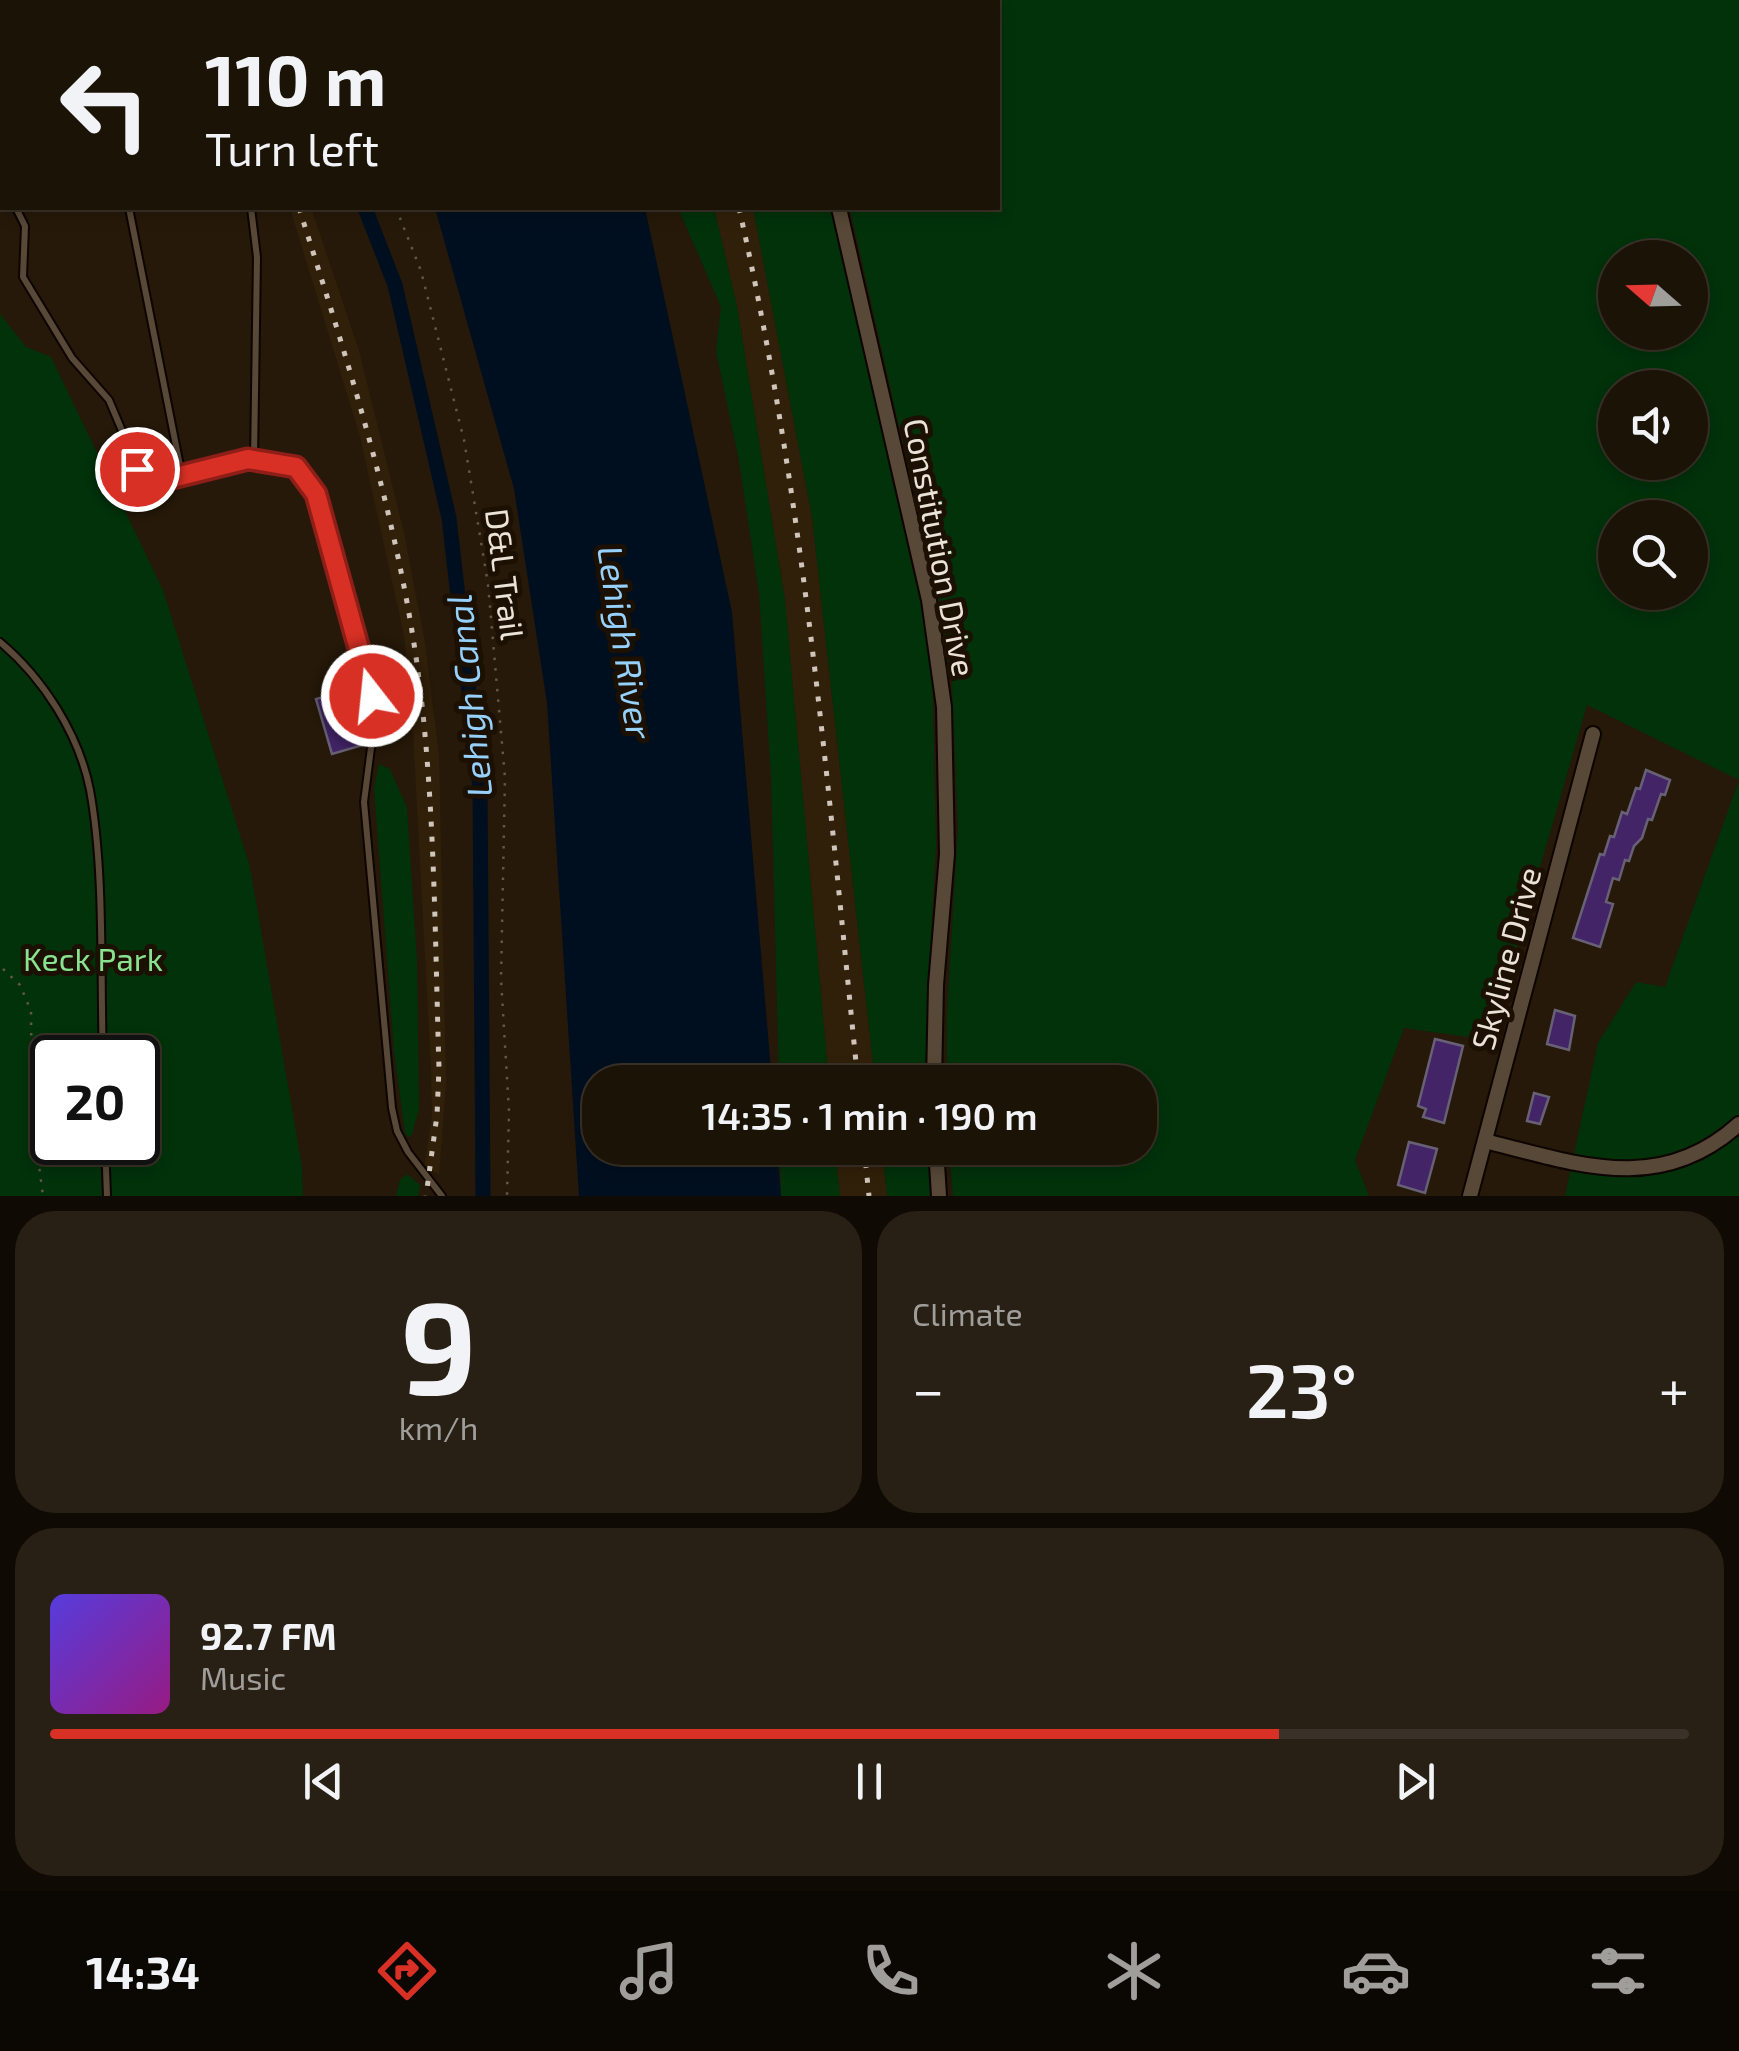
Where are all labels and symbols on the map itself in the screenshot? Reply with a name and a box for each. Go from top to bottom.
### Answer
north arrow [1598,240,1708,350]
street label: Constitution Drive [897,415,985,679]
pin [95,427,180,512]
street label: D&L Trail [479,506,533,642]
water label: Lehigh River [590,542,662,743]
water label: Lehigh Canal [436,593,500,799]
position arrow [320,644,424,748]
street label: Skyline Drive [1462,863,1548,1053]
park label: Keck Park [23,939,163,977]
speed limit sign: 20 [30,1035,160,1165]

